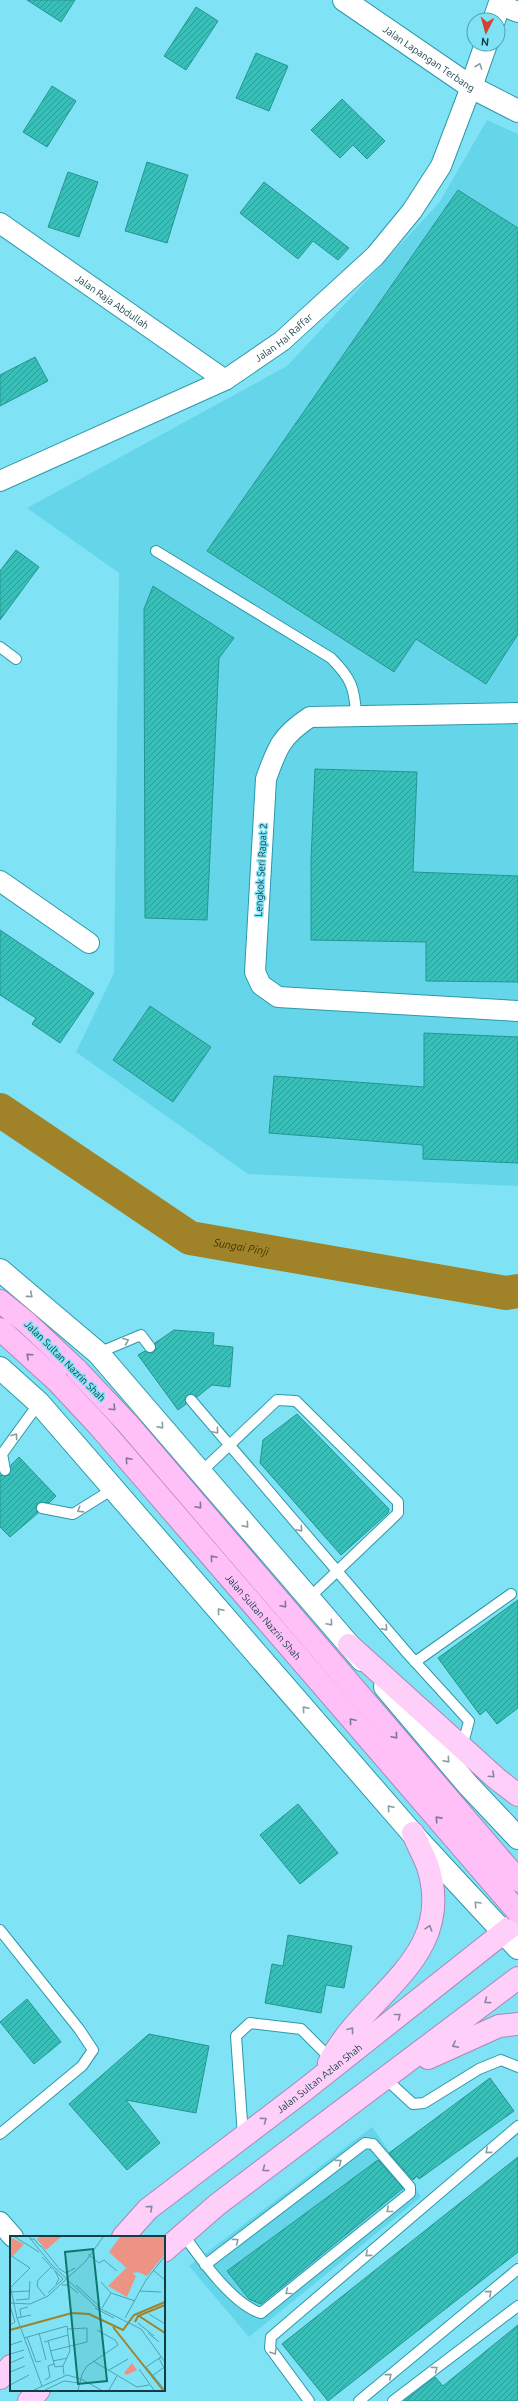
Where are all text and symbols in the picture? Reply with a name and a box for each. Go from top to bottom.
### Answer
north arrow [466,12,506,52]
street label: Jalan Lapangan Terbang [381,23,477,93]
text: N [480,36,490,48]
one-way arrow [474,62,482,69]
street label: Jalan Raja Abdullah [73,272,151,331]
street label: Jalan Hai Raffar [252,311,314,364]
street label: Lengkok Seri Rapat 2 [253,823,269,917]
water label: Sungai Pinji [212,1236,271,1258]
one-way arrow [25,1291,32,1298]
street label: Jalan Sultan Nazrin Shah [22,1318,108,1404]
one-way arrow [122,1338,130,1346]
one-way arrow [27,1354,34,1361]
one-way arrow [109,1403,116,1411]
one-way arrow [156,1422,163,1429]
one-way arrow [211,1426,218,1433]
one-way arrow [10,1433,17,1440]
one-way arrow [126,1457,133,1465]
one-way arrow [195,1501,202,1509]
one-way arrow [77,1505,84,1512]
one-way arrow [241,1520,248,1528]
one-way arrow [296,1525,303,1532]
one-way arrow [211,1555,218,1563]
street label: Jalan Sultan Nazrin Shah [224,1572,303,1662]
one-way arrow [279,1600,286,1608]
one-way arrow [217,1608,224,1616]
one-way arrow [326,1619,333,1626]
one-way arrow [381,1623,388,1630]
one-way arrow [303,1707,310,1714]
one-way arrow [350,1718,357,1726]
one-way arrow [391,1731,398,1738]
one-way arrow [442,1755,449,1762]
one-way arrow [487,1770,495,1777]
one-way arrow [388,1805,395,1812]
one-way arrow [436,1816,443,1823]
one-way arrow [475,1901,482,1909]
one-way arrow [424,1924,433,1931]
one-way arrow [484,1996,491,2004]
one-way arrow [393,2014,400,2021]
one-way arrow [347,2027,354,2034]
one-way arrow [452,2040,459,2048]
street label: Jalan Sultan Azlan Shah [274,2041,364,2115]
one-way arrow [259,2118,266,2125]
one-way arrow [486,2147,493,2154]
one-way arrow [335,2160,342,2167]
one-way arrow [262,2164,269,2171]
one-way arrow [386,2205,393,2212]
one-way arrow [145,2206,153,2213]
inset map [10,2236,165,2391]
one-way arrow [231,2239,238,2246]
one-way arrow [366,2249,373,2256]
one-way arrow [285,2287,292,2294]
one-way arrow [485,2290,492,2297]
one-way arrow [269,2348,277,2355]
one-way arrow [431,2367,438,2374]
one-way arrow [385,2374,392,2381]

